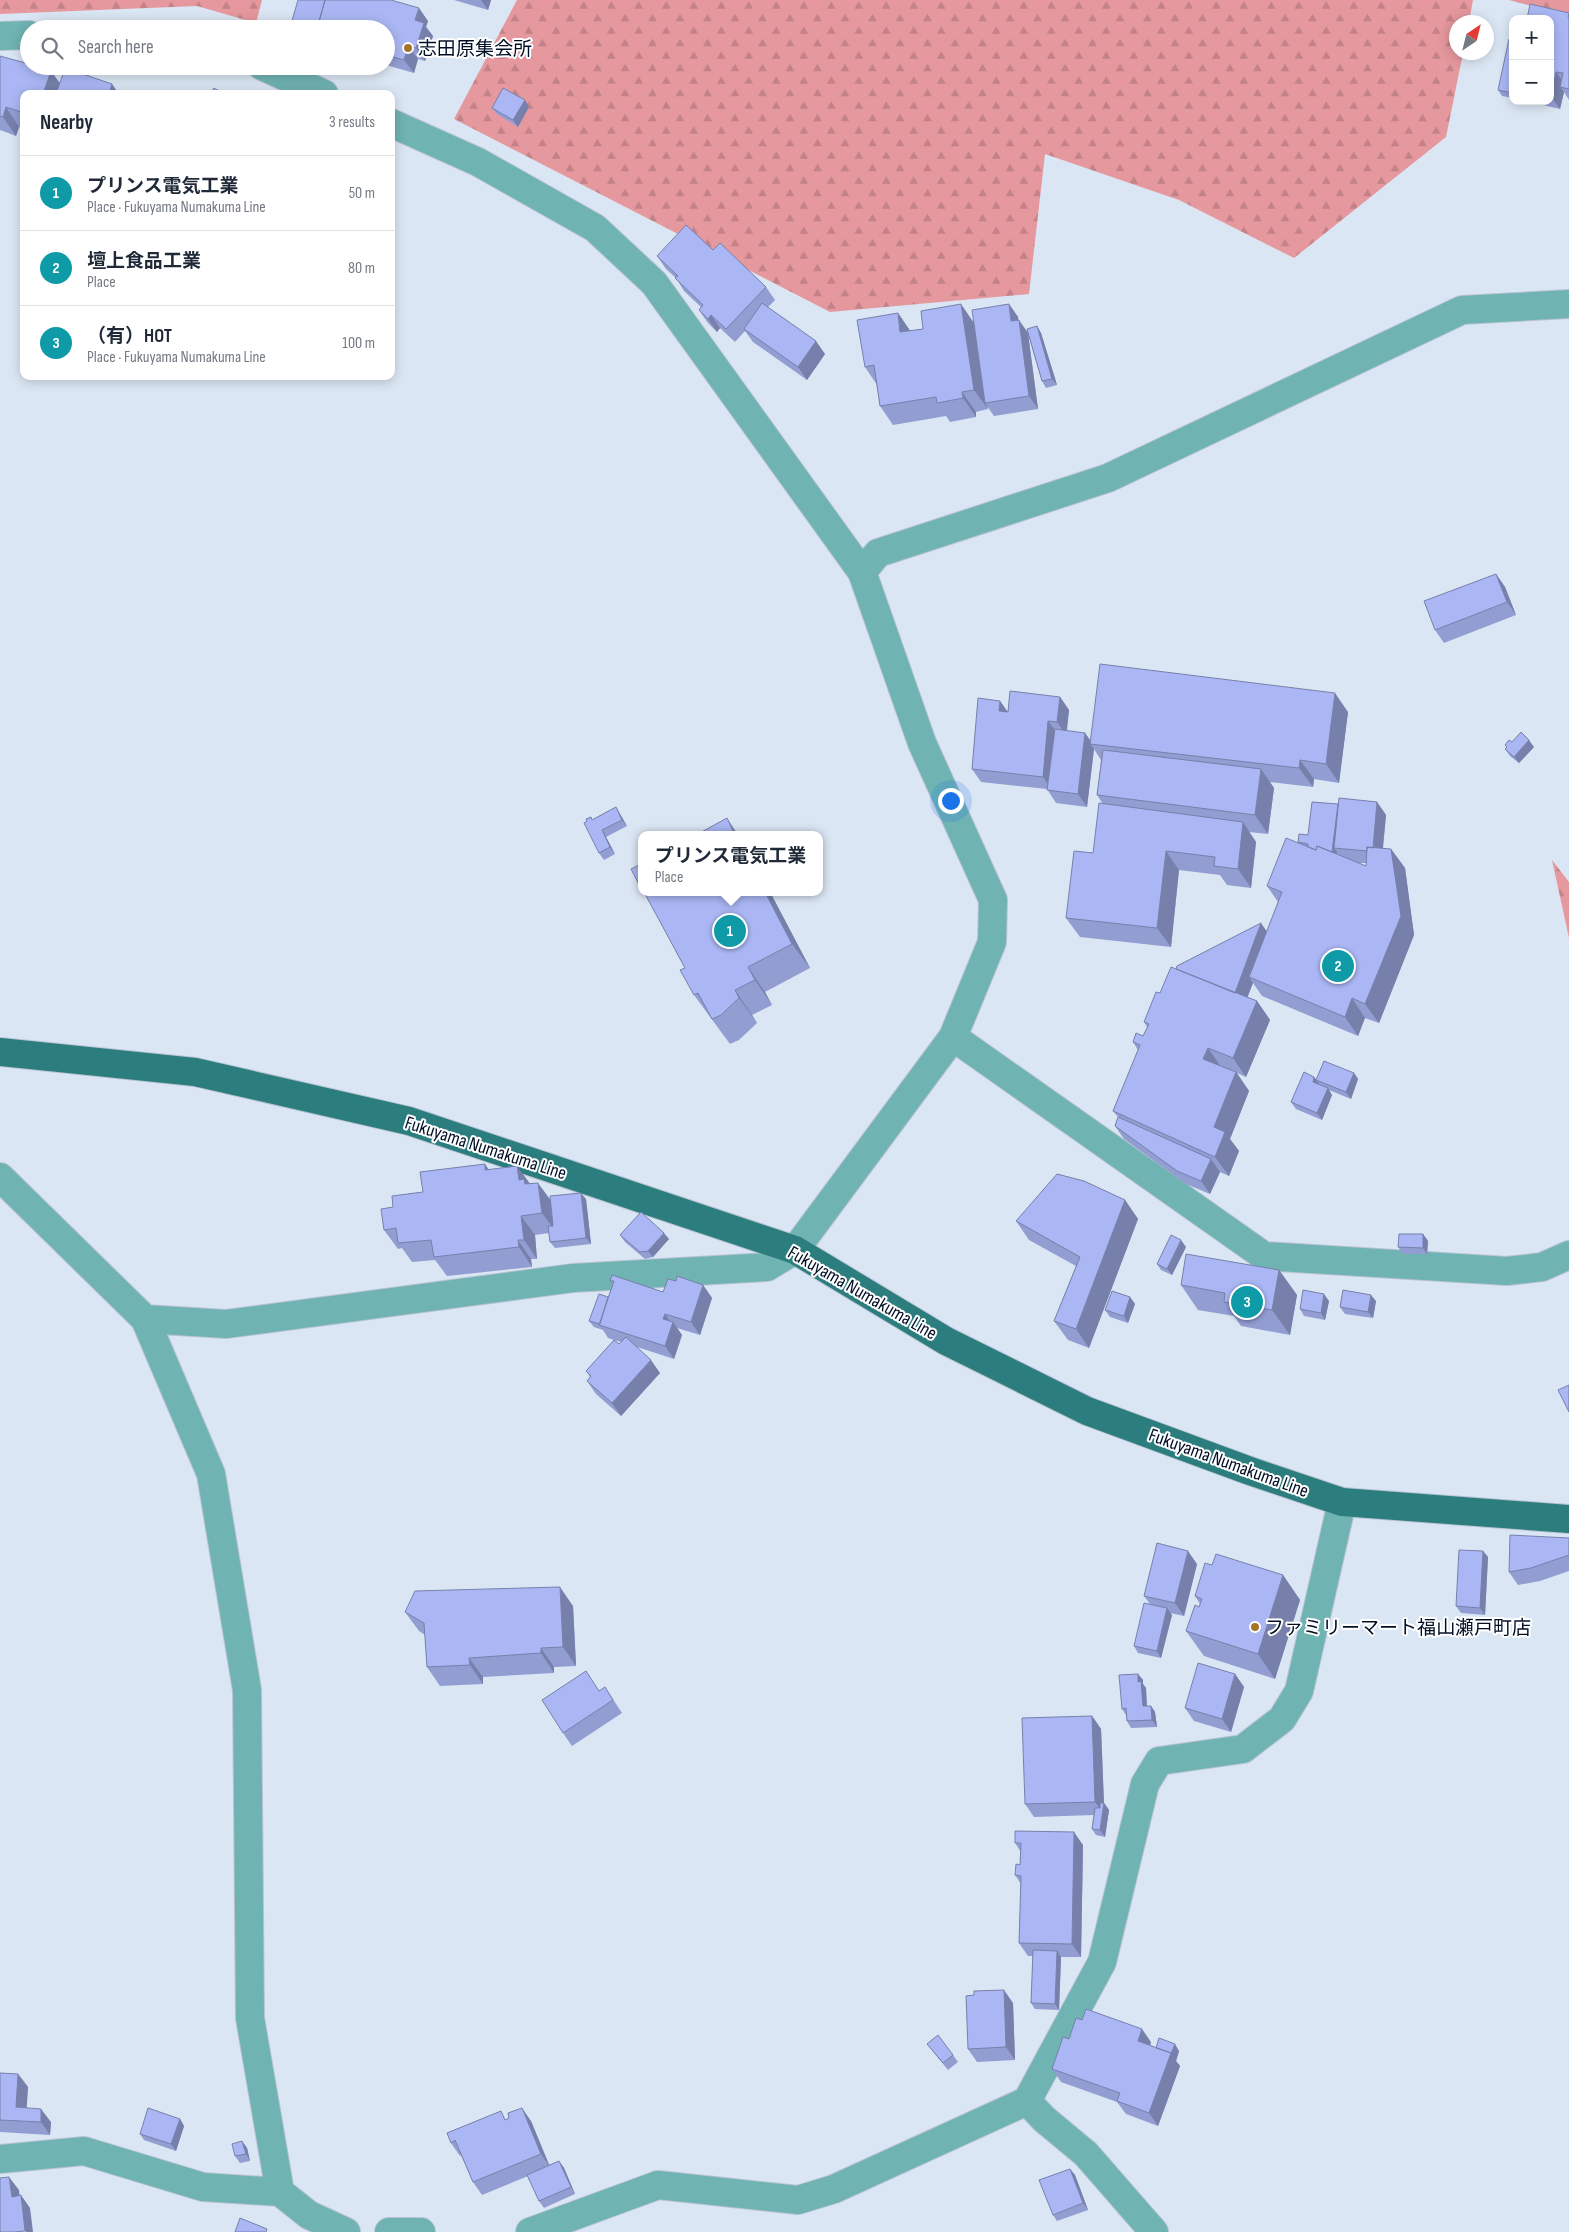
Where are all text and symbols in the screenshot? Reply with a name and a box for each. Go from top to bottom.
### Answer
north arrow [1449,15,1494,60]
map controls [1509,15,1554,105]
button: + [1509,15,1554,60]
search box [20,20,395,75]
icon: search [38,34,66,62]
text: Search here [78,36,154,59]
place label: 志田原集会所 [418,38,532,61]
marker: 志田原集会所 [402,42,414,54]
button: − [1509,60,1554,105]
text: Nearby [40,110,93,135]
text: 3 results [329,113,375,132]
text: プリンス電気工業 [87,175,239,198]
text: 1 [53,184,59,203]
text: 50 m [349,184,375,203]
text: Place · Fukuyama Numakuma Line [87,198,266,217]
text: 壇上食品工業 [87,250,201,273]
text: 2 [52,259,60,278]
text: 80 m [348,259,375,278]
text: Place [87,273,116,292]
text: （有）HOT [87,325,172,348]
text: 3 [52,334,60,353]
text: 100 m [342,334,375,353]
text: Place · Fukuyama Numakuma Line [87,348,266,367]
your location [938,788,964,814]
popup [638,831,823,896]
text: プリンス電気工業 [655,845,806,868]
text: Place [655,868,683,887]
pin: 1 [714,912,746,950]
pin: 2 [1322,947,1354,985]
street label: Fukuyama Numakuma Line [402,1111,569,1185]
street label: Fukuyama Numakuma Line [784,1241,941,1345]
pin: 3 [1231,1283,1263,1321]
street label: Fukuyama Numakuma Line [1145,1424,1312,1503]
place label: ファミリーマート福山瀬戸町店 [1265,1617,1531,1640]
marker: ファミリーマート福山瀬戸町店 [1249,1621,1261,1633]

